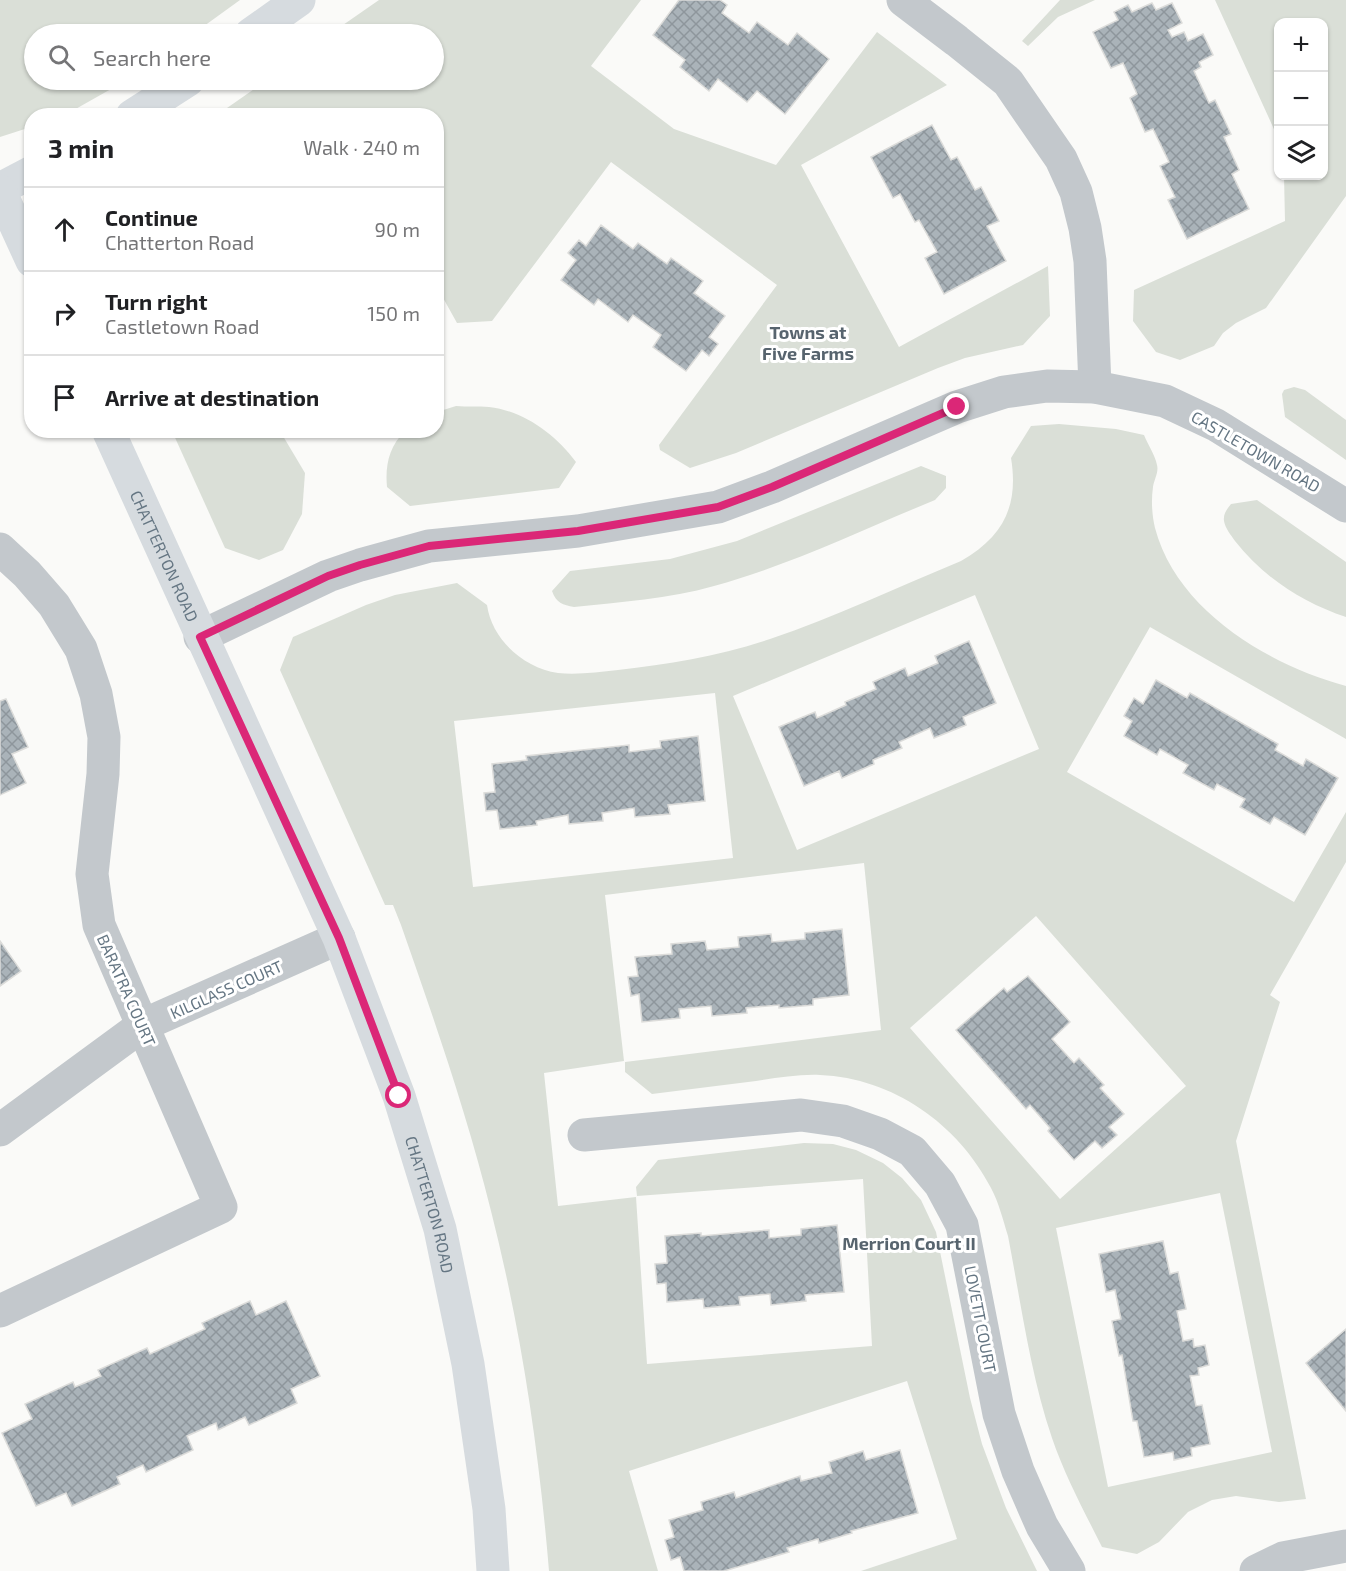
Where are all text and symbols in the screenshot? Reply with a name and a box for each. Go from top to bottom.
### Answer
map controls [1274,18,1328,180]
button: + [1274,18,1328,72]
search box [24,24,444,90]
icon: search [45,41,78,74]
text: Search here [93,44,211,70]
button: − [1274,72,1328,126]
button: layers [1274,126,1328,180]
text: 3 min [48,132,114,163]
text: Walk · 240 m [303,135,420,159]
text: Continue [105,204,198,230]
icon: ahead [48,213,81,246]
text: 90 m [375,217,420,241]
text: Chatterton Road [105,230,254,254]
text: Turn right [105,288,207,314]
icon: right [48,297,81,330]
text: 150 m [367,301,420,325]
text: Castletown Road [105,314,259,338]
district label: Towns at Five Farms [762,321,854,364]
icon: arrive [48,381,81,414]
text: Arrive at destination [105,384,319,410]
route end [943,393,969,419]
street label: CASTLETOWN ROAD [1188,406,1324,496]
street label: CHATTERTON ROAD [127,487,203,624]
street label: BARATRA COURT [94,931,160,1049]
street label: KILGLASS COURT [167,956,285,1022]
route start [385,1082,411,1108]
street label: CHATTERTON ROAD [402,1133,458,1275]
district label: Merrion Court II [842,1232,976,1254]
street label: LOVETT COURT [961,1264,1001,1374]

